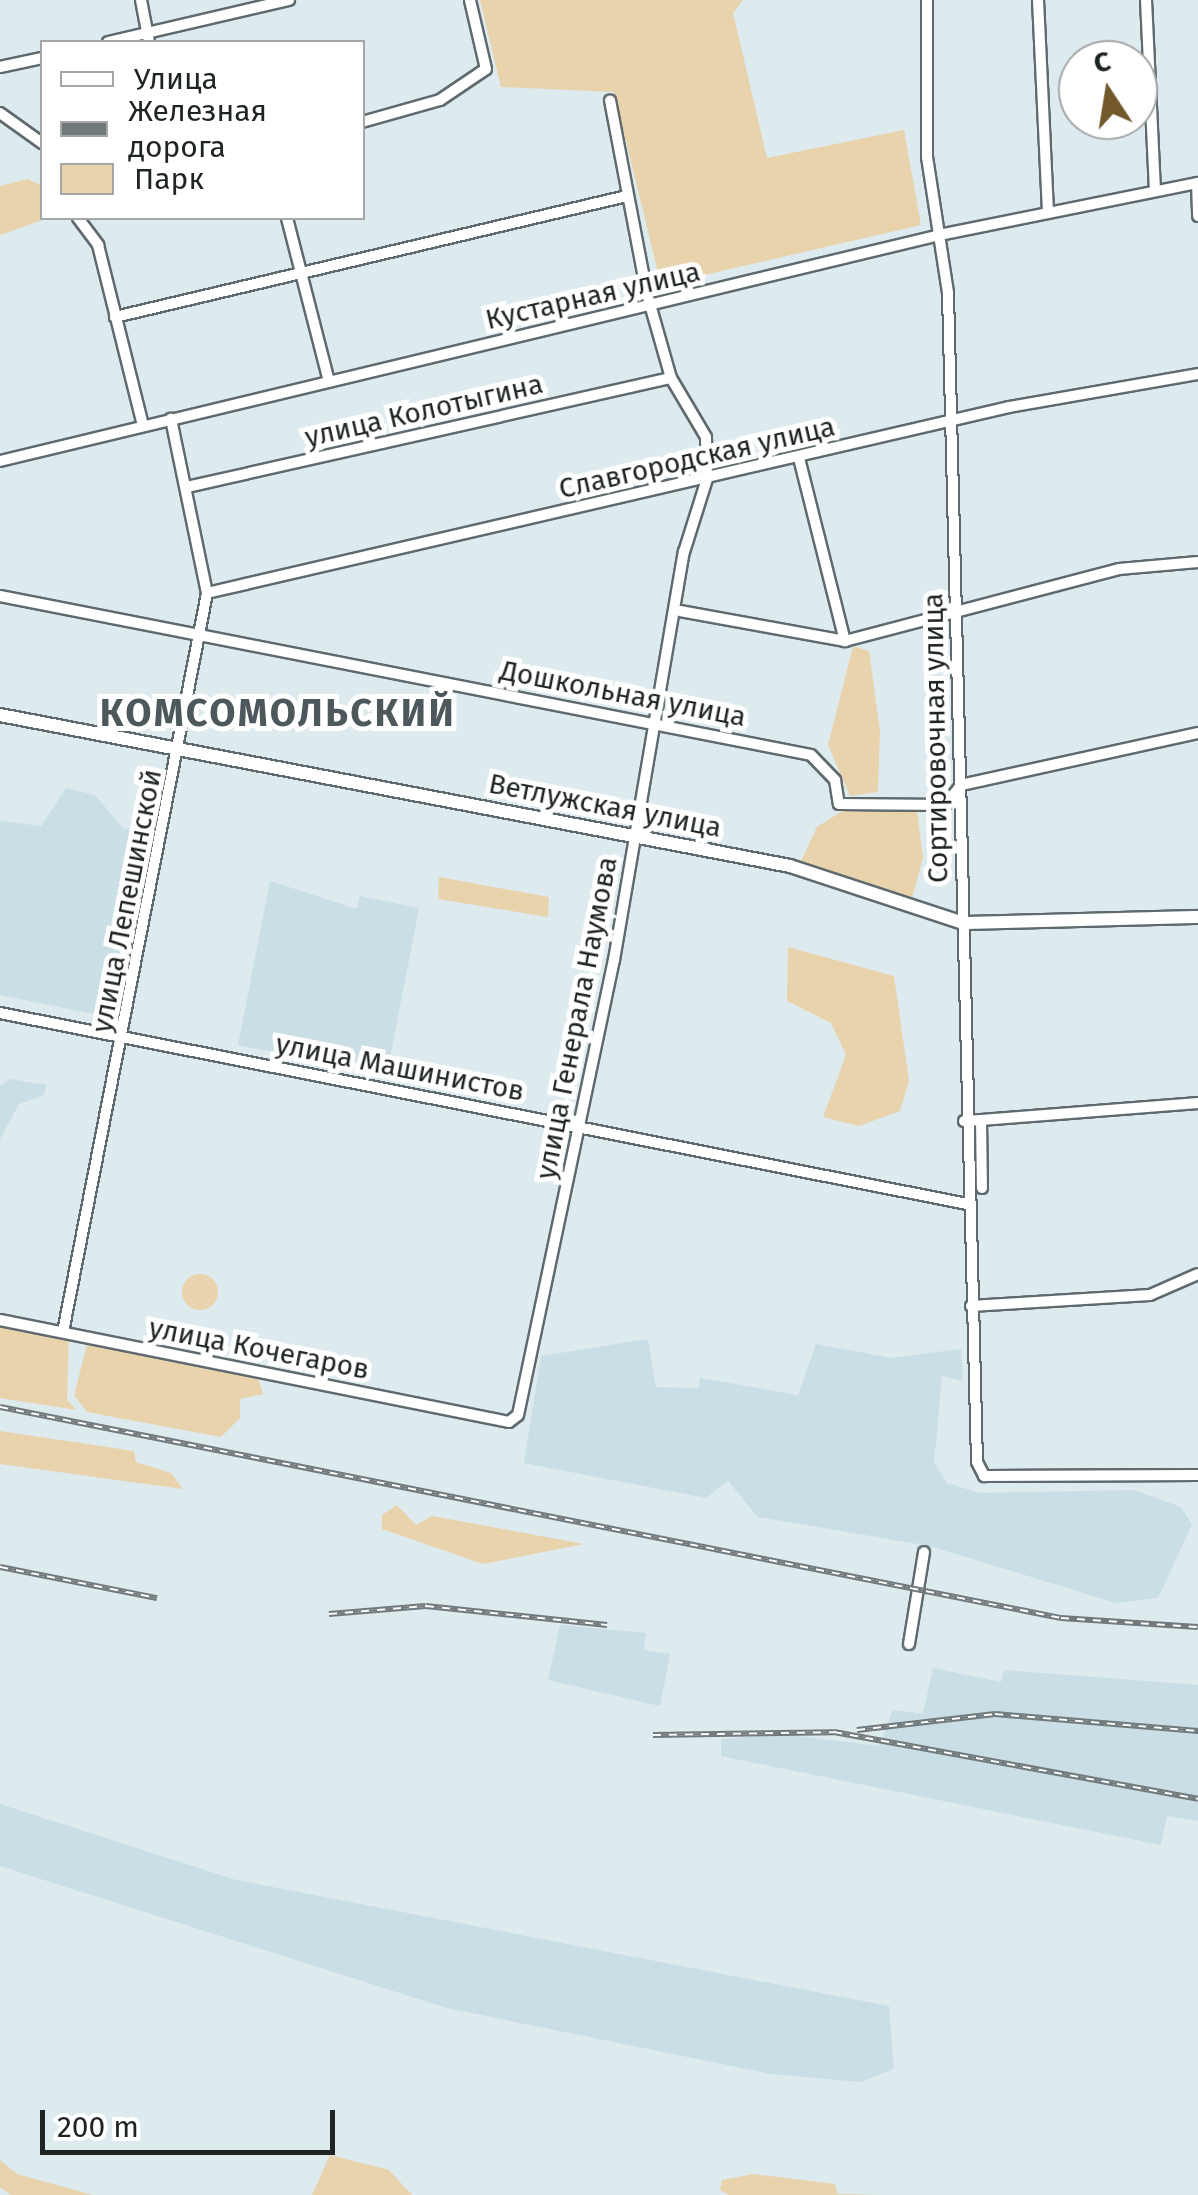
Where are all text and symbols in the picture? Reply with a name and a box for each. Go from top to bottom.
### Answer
legend [40,40,365,220]
north arrow [1058,40,1158,140]
text: С [1091,44,1113,80]
text: Улица [134,61,218,97]
text: Железная дорога [128,93,267,165]
text: Парк [134,161,204,197]
street label: Кустарная улица [482,255,704,337]
street label: улица Колотыгина [302,367,546,455]
street label: Славгородская улица [556,410,838,506]
street label: Сортировочная улица [917,593,955,883]
street label: Дошкольная улица [497,654,749,734]
district label: КОМСОМОЛЬСКИЙ [100,691,456,737]
street label: улица Лепешинской [85,767,169,1035]
street label: Ветлужская улица [486,767,724,845]
street label: улица Генерала Наумова [529,854,625,1182]
street label: улица Машинистов [273,1027,527,1109]
street label: улица Кочегаров [146,1311,372,1387]
scale bar [45,2090,340,2152]
text: 200 m [57,2109,139,2145]

